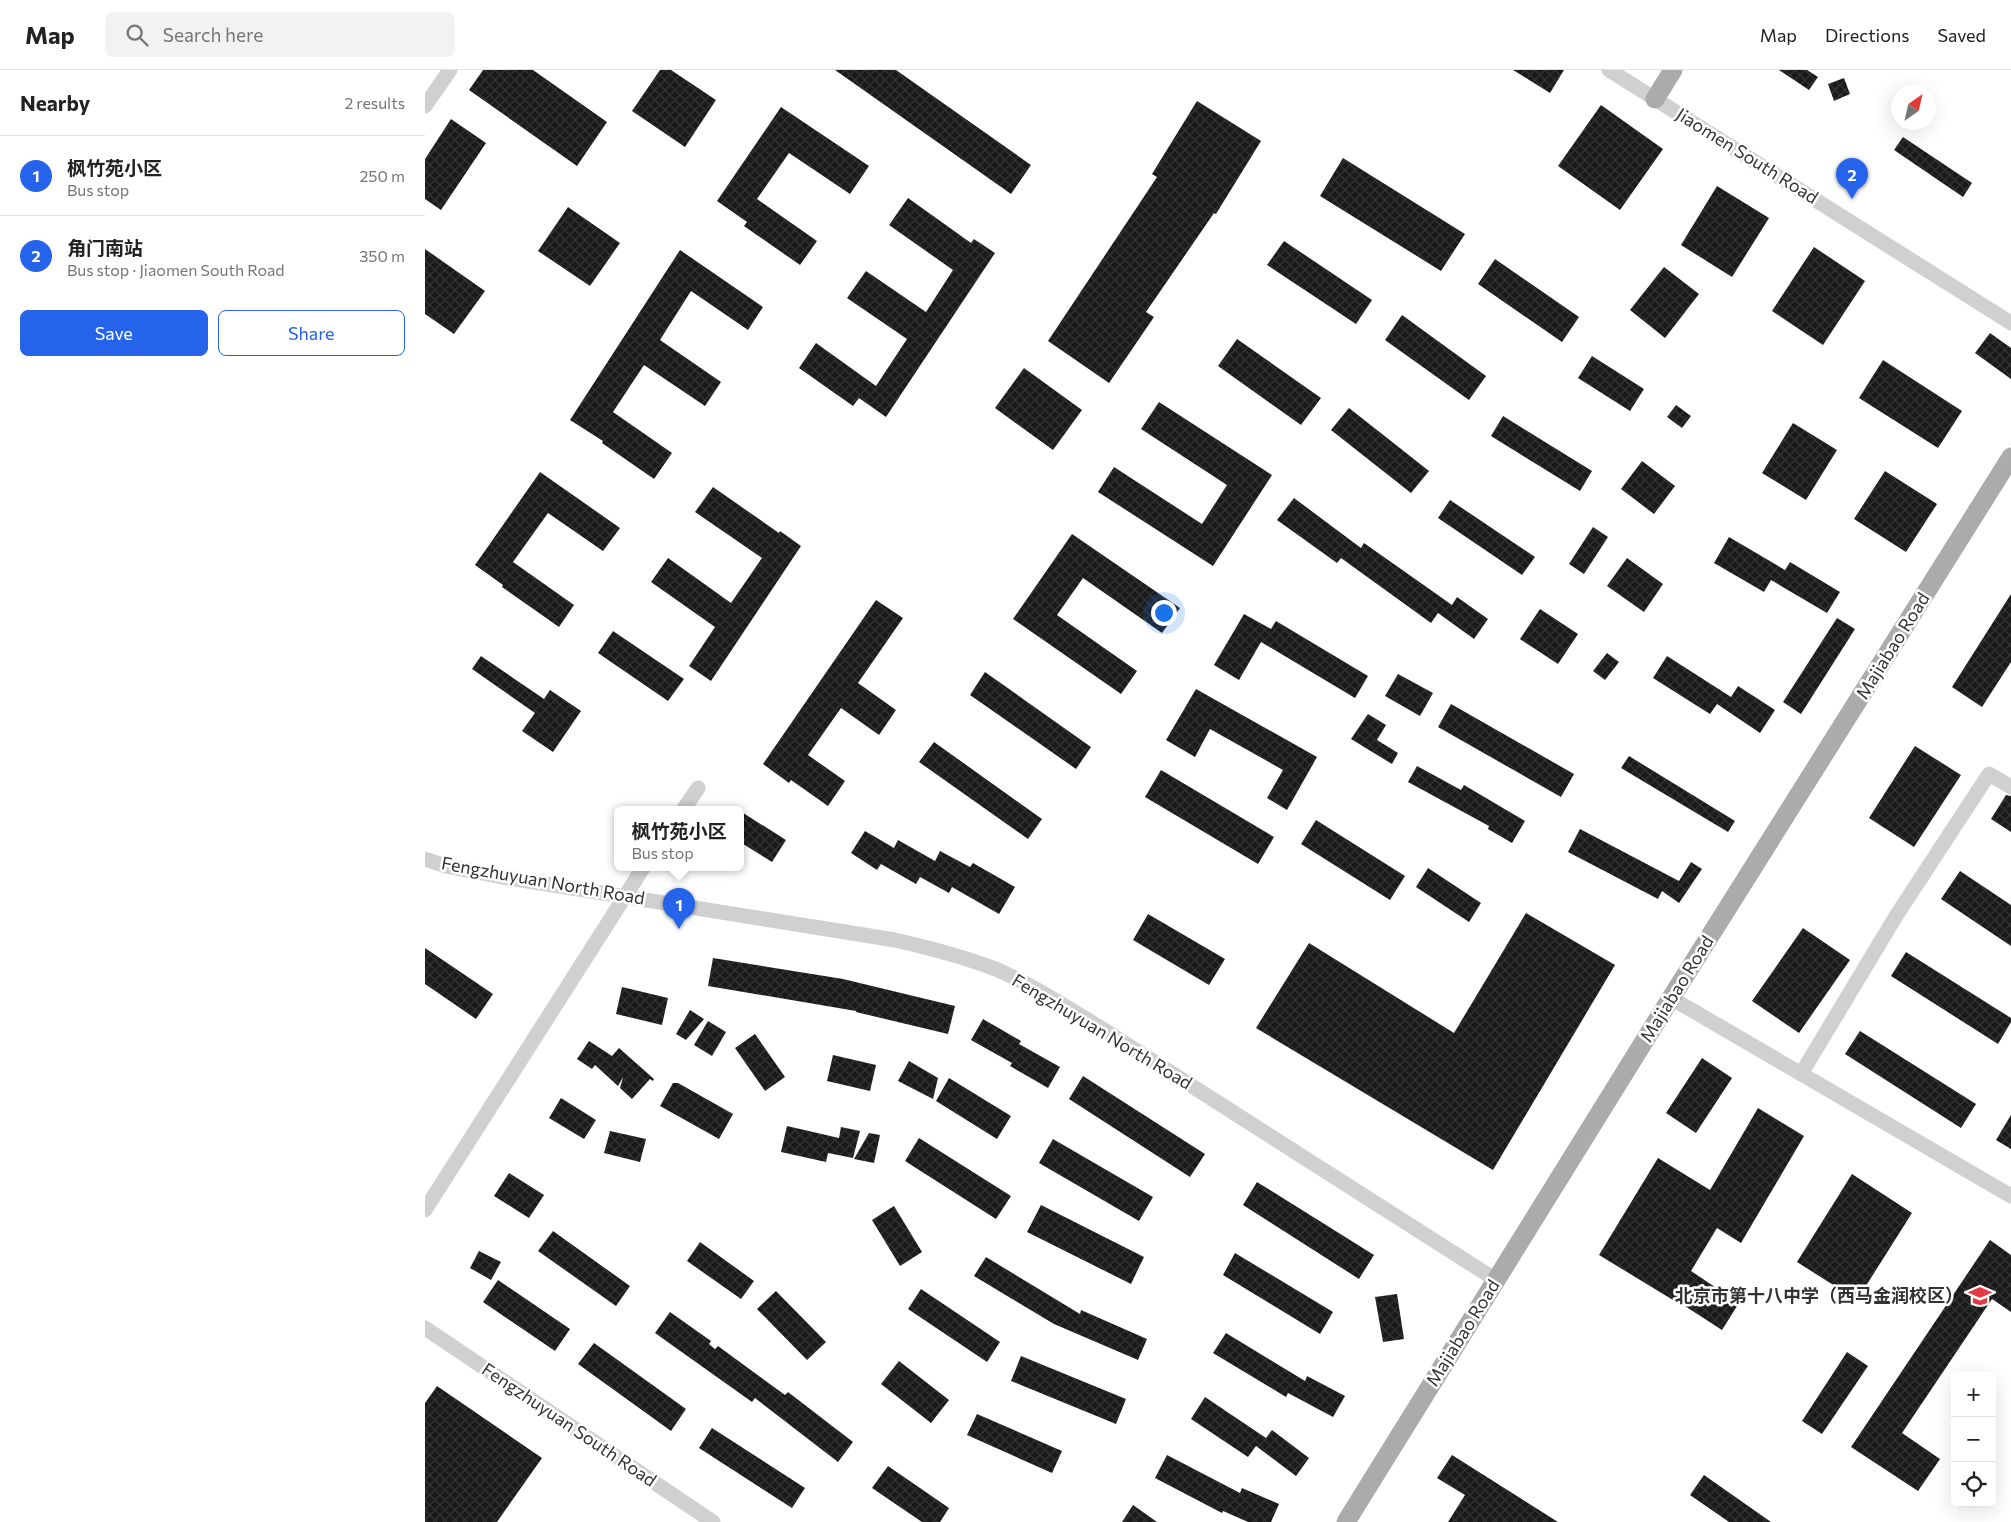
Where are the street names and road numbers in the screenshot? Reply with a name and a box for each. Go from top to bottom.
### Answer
street label: Jiaomen South Road [1672,102,1823,208]
street label: Majiabao Road [1851,588,1934,703]
street label: Fengzhuyuan North Road [440,851,647,909]
street label: Majiabao Road [1635,931,1718,1046]
street label: Fengzhuyuan North Road [1009,969,1196,1094]
street label: Majiabao Road [1421,1275,1504,1390]
street label: Fengzhuyuan South Road [478,1357,661,1491]

